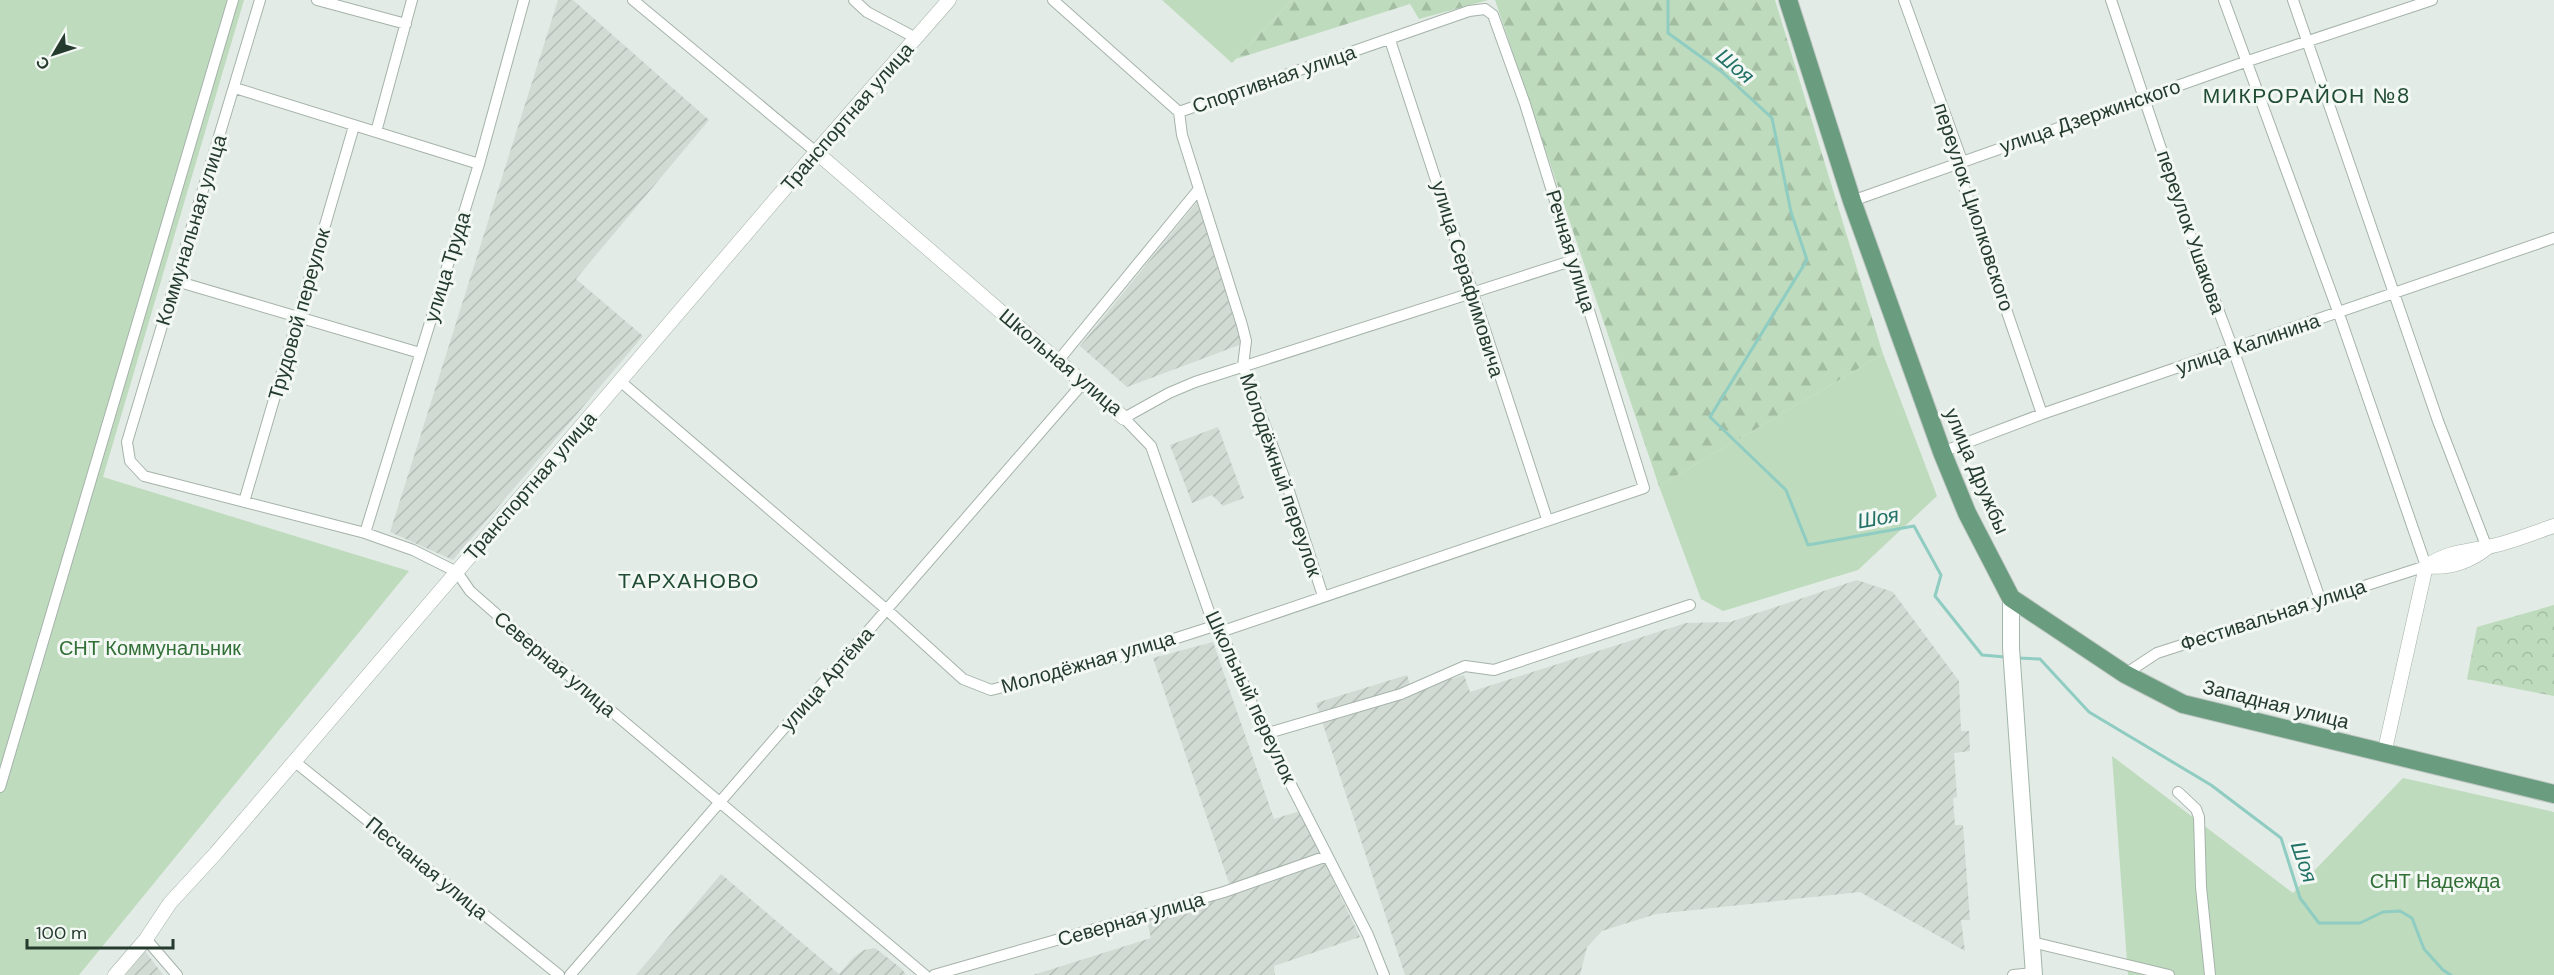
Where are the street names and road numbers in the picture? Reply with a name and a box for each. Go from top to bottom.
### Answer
street label: Транспортная улица [775,36,920,197]
street label: Спортивная улица [1189,39,1360,119]
street label: улица Дзержинского [1996,73,2184,159]
street label: переулок Циолковского [1928,100,2020,314]
street label: Коммунальная улица [150,131,233,329]
street label: переулок Ушакова [2151,147,2231,318]
street label: улица Серафимовича [1426,178,1511,381]
street label: Речная улица [1540,187,1602,316]
street label: улица Труда [418,208,476,326]
street label: Трудовой переулок [262,225,336,403]
street label: Школьная улица [994,303,1129,422]
street label: улица Калинина [2173,307,2324,381]
street label: Молодёжный переулок [1234,370,1328,580]
street label: улица Дружбы [1939,404,2015,538]
street label: Транспортная улица [458,405,603,566]
street label: Фестивальная улица [2177,572,2370,657]
street label: Северная улица [489,605,622,723]
street label: Школьный переулок [1200,607,1302,788]
street label: улица Артёма [775,621,880,736]
street label: Молодёжная улица [998,625,1179,699]
street label: Западная улица [2200,673,2353,735]
street label: Песчаная улица [360,811,494,926]
street label: Северная улица [1055,885,1208,952]

